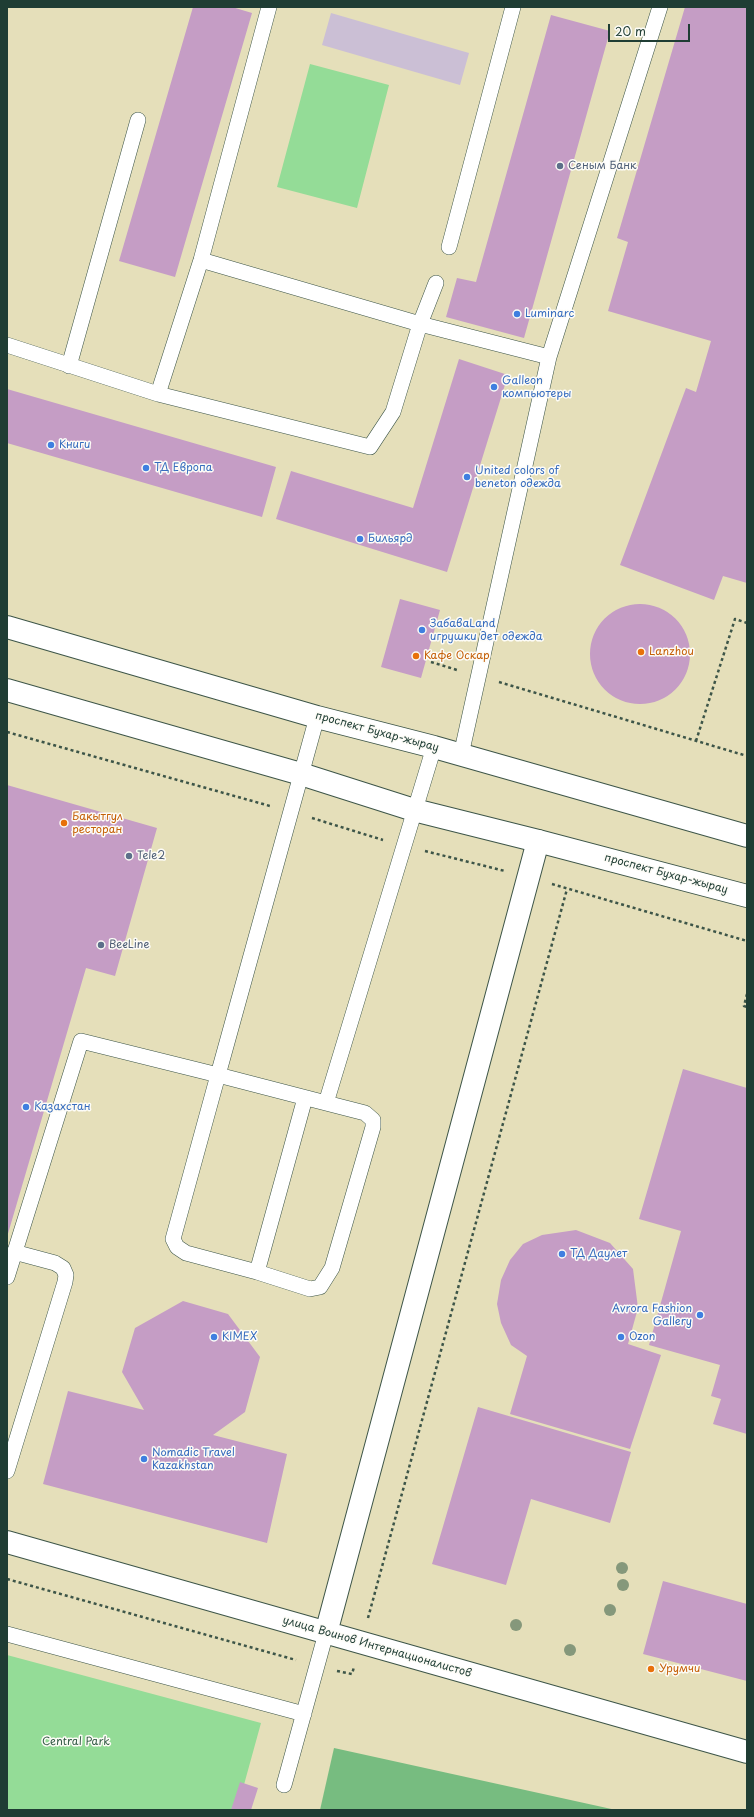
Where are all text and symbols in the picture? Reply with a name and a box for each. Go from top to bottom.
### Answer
scale bar [610,16,692,42]
text: 20 m [615,22,646,40]
place label: Сеным Банк [568,159,637,173]
marker: Сеным Банк [555,161,565,171]
place label: Luminarc [525,307,574,321]
marker: Luminarc [512,309,522,319]
place label: Galleon компьютеры [502,374,571,400]
marker: Galleon компьютеры [489,382,499,392]
place label: Книги [59,438,90,452]
marker: Книги [46,440,56,450]
place label: ТД Европа [154,461,212,475]
marker: ТД Европа [141,463,151,473]
place label: United colors of beneton одежда [475,464,561,490]
marker: United colors of beneton одежда [462,472,472,482]
place label: Бильярд [368,532,413,546]
marker: Бильярд [355,534,365,544]
place label: ЗабаваLand игрушки дет одежда [430,617,543,643]
marker: ЗабаваLand игрушки дет одежда [417,625,427,635]
place label: Lanzhou [649,645,694,659]
marker: Lanzhou [636,647,646,657]
place label: Кафе Оскар [424,649,490,663]
marker: Кафе Оскар [411,651,421,661]
street label: проспект Бухар-жырау [314,709,440,755]
place label: Бакытгул ресторан [72,810,123,836]
marker: Бакытгул ресторан [59,818,69,828]
place label: Tele2 [137,849,165,863]
marker: Tele2 [124,851,134,861]
street label: проспект Бухар-жырау [603,851,729,897]
place label: BeeLine [109,938,150,952]
marker: BeeLine [96,940,106,950]
place label: Казахстан [34,1100,91,1114]
marker: Казахстан [21,1102,31,1112]
place label: ТД Даулет [570,1247,627,1261]
marker: ТД Даулет [557,1249,567,1259]
place label: Avrora Fashion Gallery [612,1302,692,1328]
marker: Avrora Fashion Gallery [695,1310,705,1320]
place label: KIMEX [222,1330,257,1344]
place label: Ozon [629,1330,655,1344]
marker: KIMEX [209,1332,219,1342]
marker: Ozon [616,1332,626,1342]
place label: Nomadic Travel Kazakhstan [152,1446,235,1472]
marker: Nomadic Travel Kazakhstan [139,1454,149,1464]
street label: улица Воинов Интернационалистов [281,1614,473,1680]
place label: Урумчи [659,1662,701,1676]
marker: Урумчи [646,1664,656,1674]
park label: Central Park [42,1735,110,1749]

